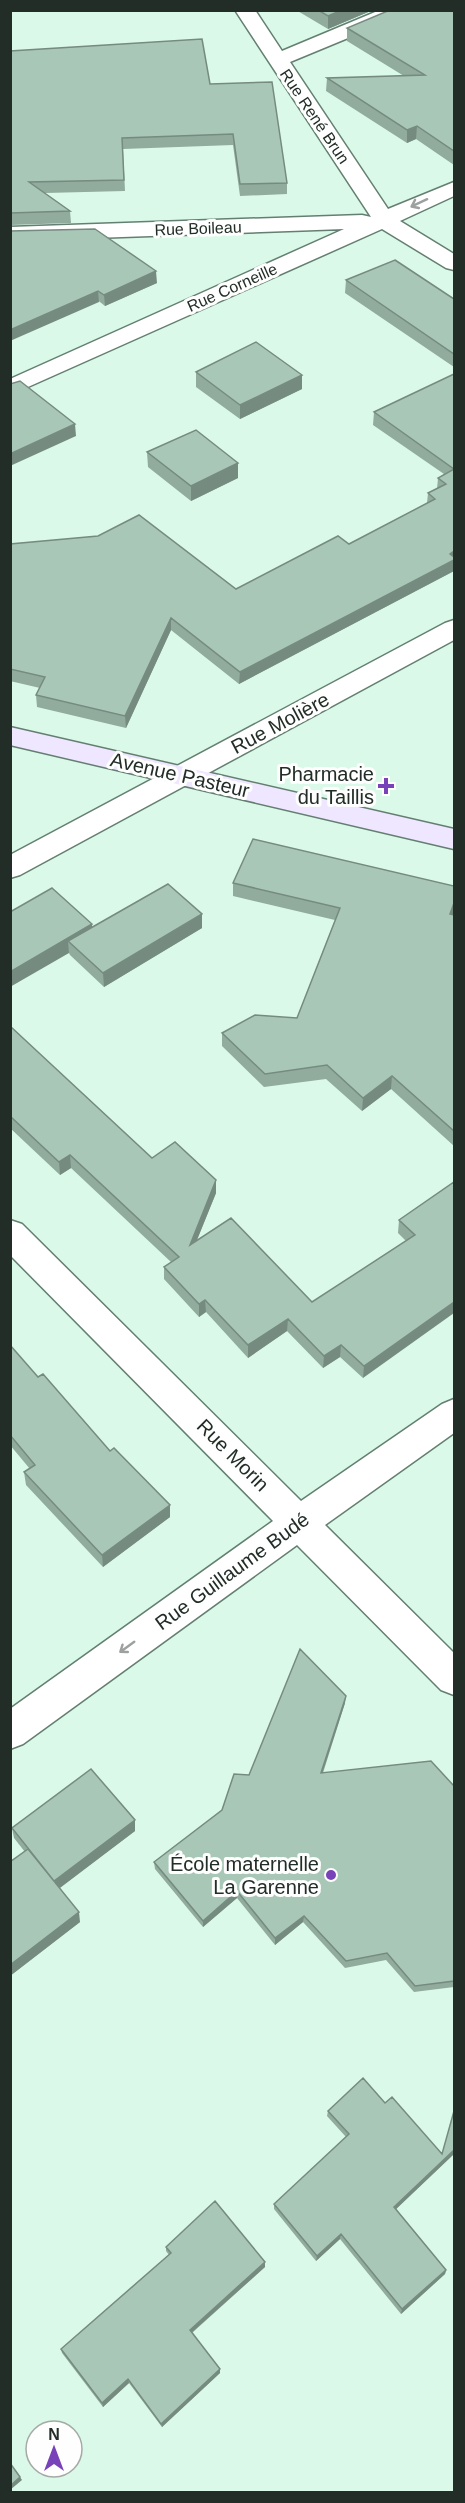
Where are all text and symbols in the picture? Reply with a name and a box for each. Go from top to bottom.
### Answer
street label: Rue René Brun [277,66,352,167]
one-way arrow [411,198,429,210]
street label: Rue Boileau [154,218,242,239]
street label: Rue Corneille [184,260,280,315]
street label: Rue Molière [227,688,333,758]
street label: Avenue Pasteur [108,748,252,802]
place label: Pharmacie du Taillis [278,763,374,808]
marker: Pharmacie du Taillis [379,779,393,793]
street label: Rue Morin [193,1415,273,1495]
street label: Rue Guillaume Budé [151,1508,313,1634]
one-way arrow [119,1641,135,1653]
place label: École maternelle La Garenne [170,1853,319,1898]
marker: École maternelle La Garenne [324,1868,338,1882]
north arrow [24,2419,84,2479]
text: N [48,2426,60,2443]

